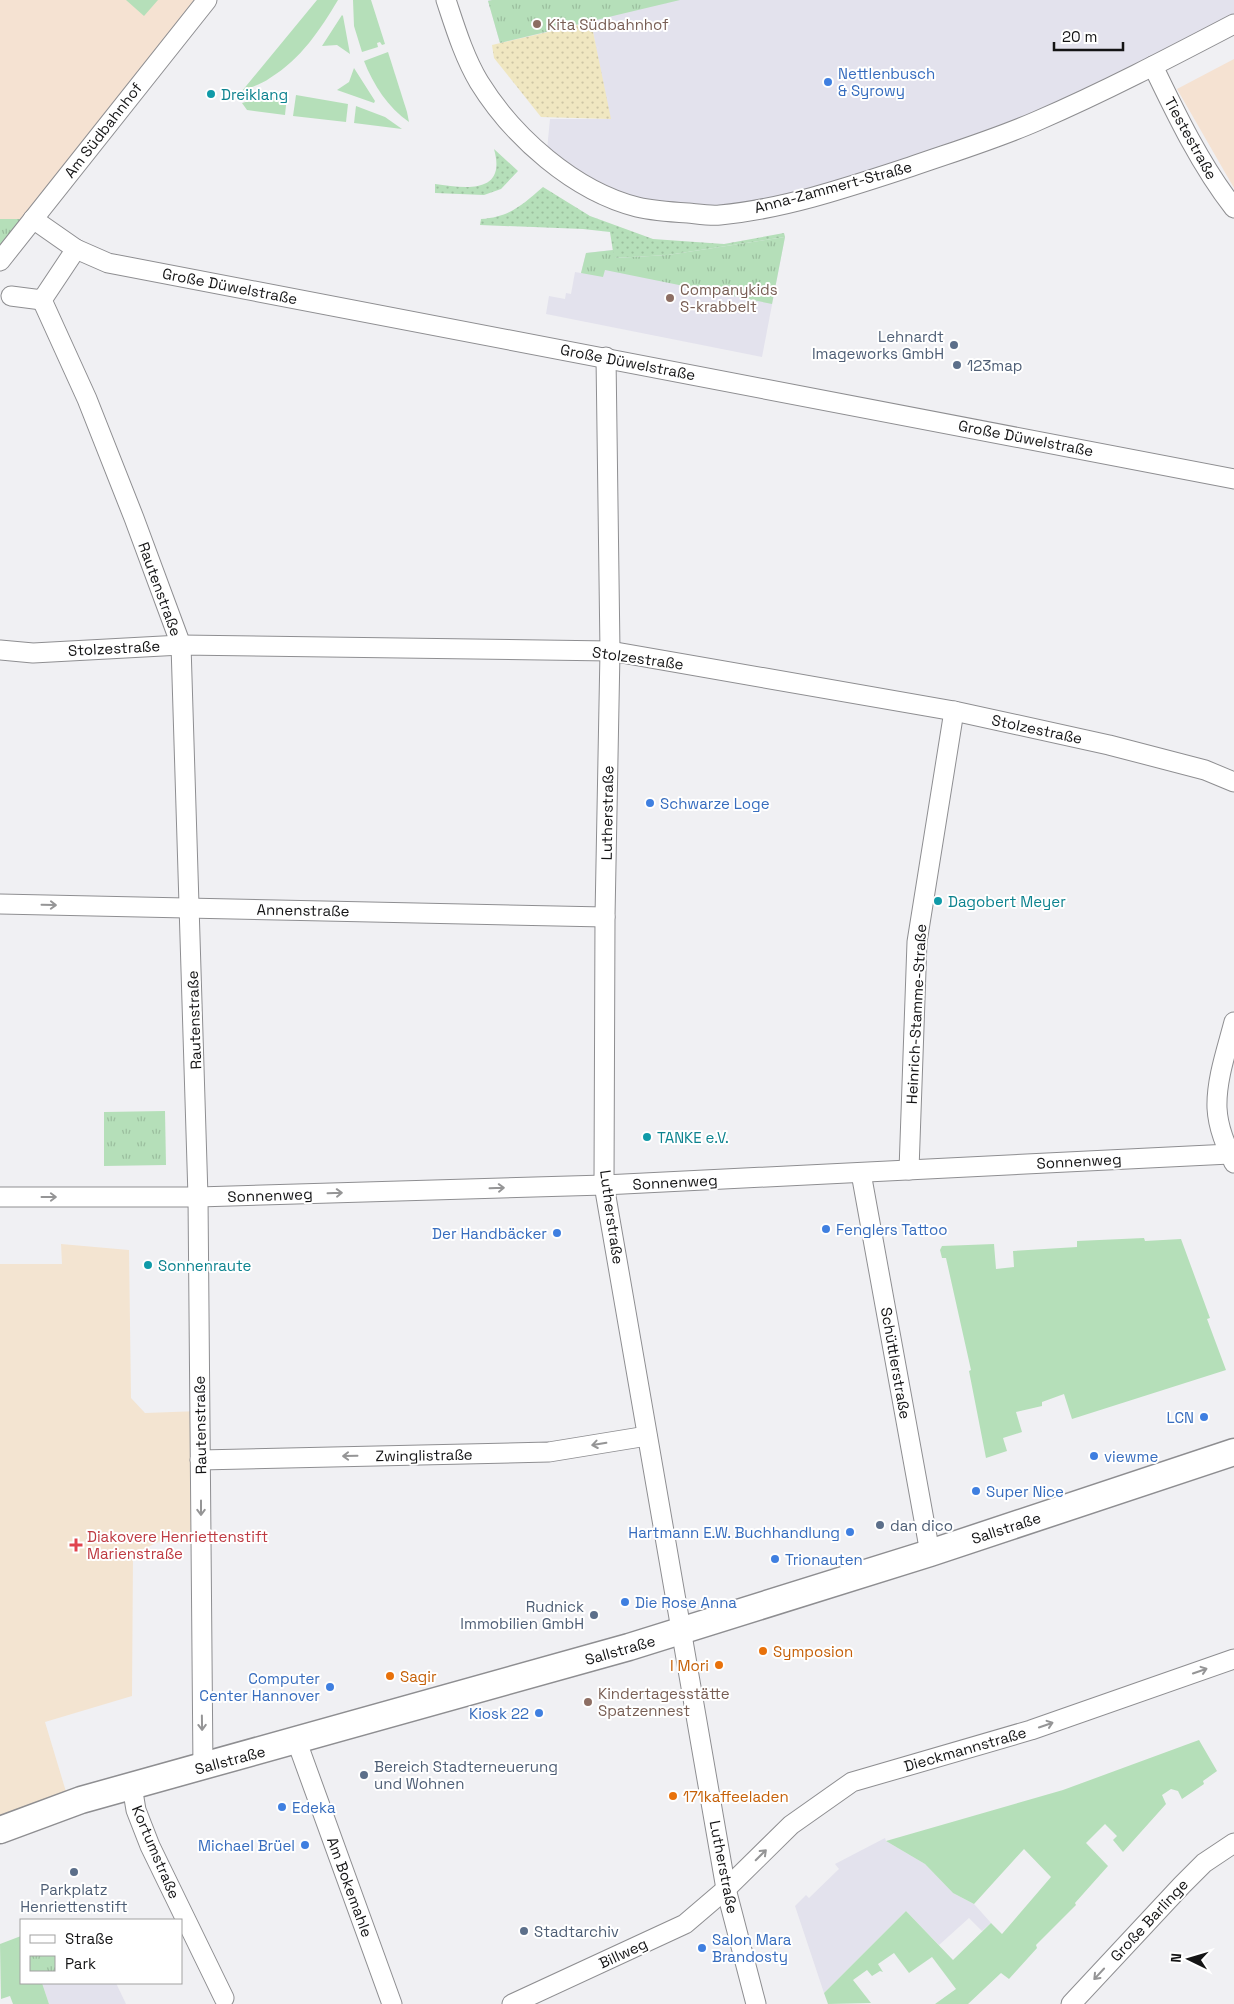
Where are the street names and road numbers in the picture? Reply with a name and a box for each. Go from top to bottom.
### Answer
street label: Am Südbahnhof [60,78,146,181]
street label: Tiestestraße [1161,93,1222,183]
street label: Anna-Zammert-Straße [752,157,914,217]
street label: Große Düwelstraße [161,264,299,308]
street label: Große Düwelstraße [559,340,697,384]
street label: Große Düwelstraße [957,416,1095,460]
street label: Rautenstraße [134,539,186,639]
street label: Stolzestraße [67,636,161,660]
street label: Stolzestraße [591,642,685,674]
street label: Stolzestraße [990,710,1084,748]
street label: Lutherstraße [597,765,617,861]
street label: Annenstraße [256,900,350,920]
street label: Heinrich-Stamme-Straße [902,923,930,1105]
street label: Rautenstraße [183,970,205,1070]
street label: Sonnenweg [1036,1149,1122,1173]
street label: Lutherstraße [596,1169,628,1265]
street label: Sonnenweg [632,1170,718,1194]
street label: Sonnenweg [227,1184,313,1206]
street label: Schüttlerstraße [877,1306,915,1420]
street label: Rautenstraße [190,1375,210,1475]
street label: Zwinglistraße [375,1445,473,1465]
street label: Sallstraße [969,1508,1043,1548]
street label: Sallstraße [583,1631,657,1669]
street label: Dieckmannstraße [902,1722,1028,1776]
street label: Sallstraße [193,1741,267,1779]
street label: Kortumstraße [128,1802,184,1902]
street label: Lutherstraße [706,1819,742,1915]
street label: Am Bokemahle [323,1834,377,1940]
street label: Große Barlinge [1106,1875,1192,1965]
street label: Billweg [596,1934,650,1972]

